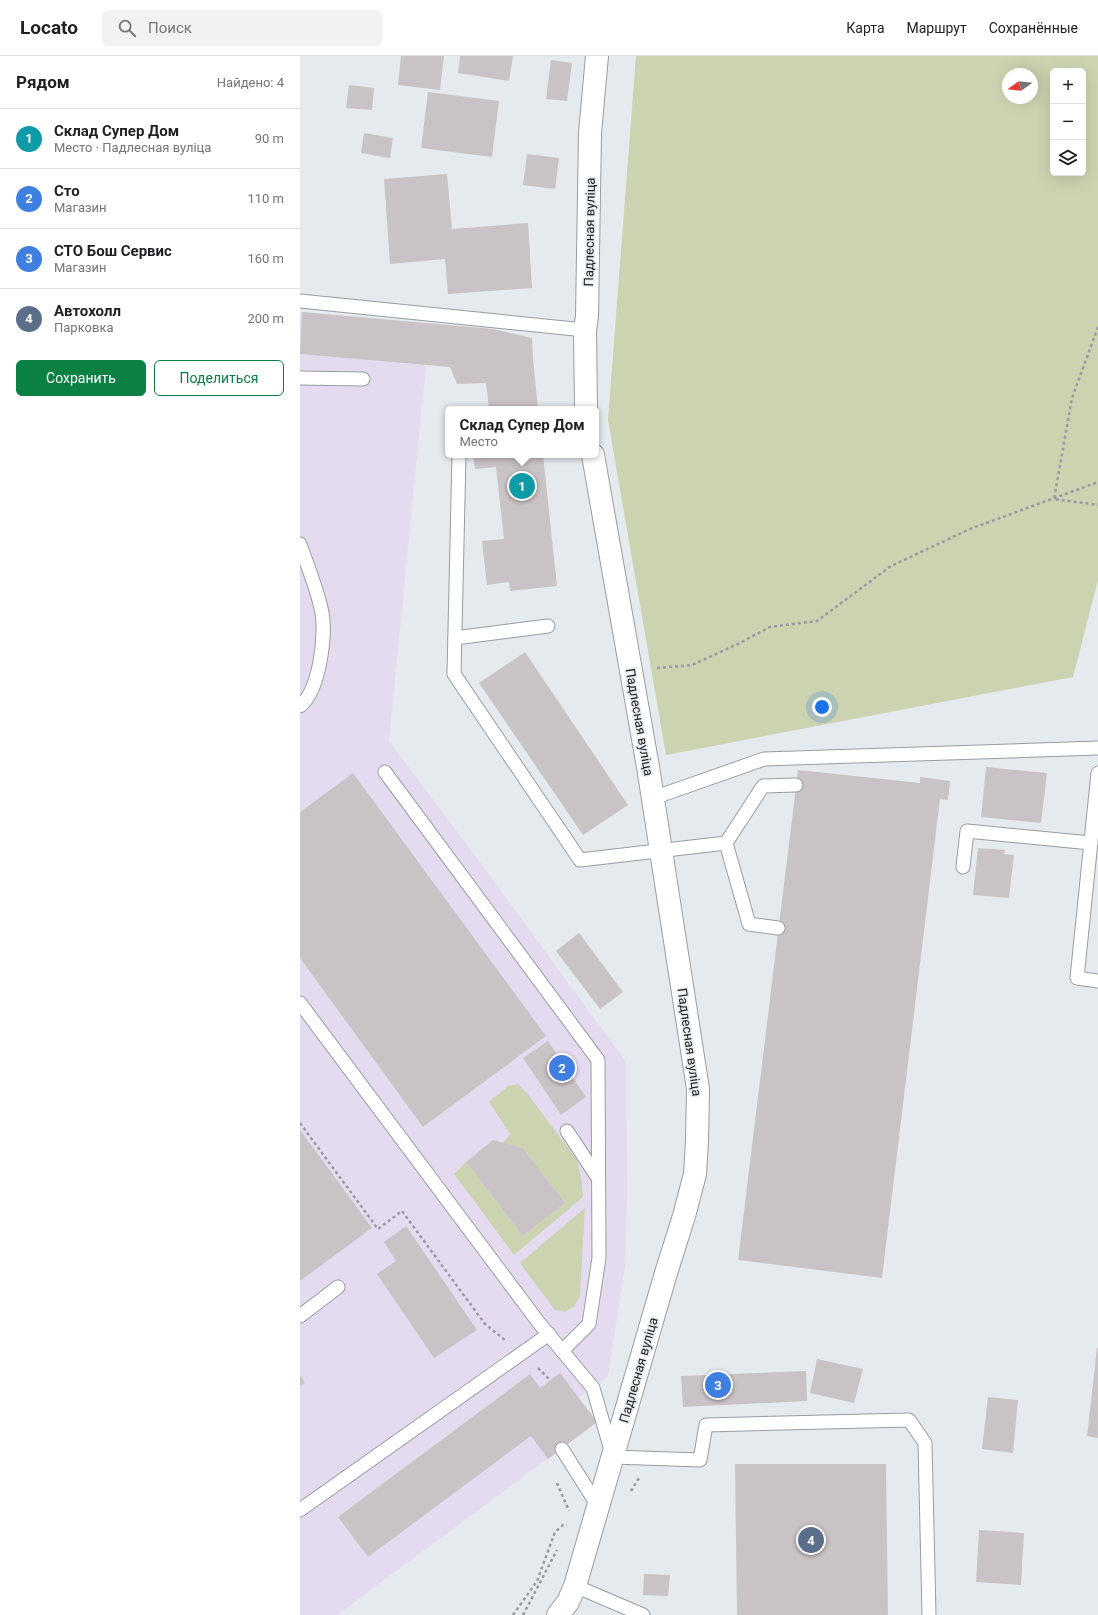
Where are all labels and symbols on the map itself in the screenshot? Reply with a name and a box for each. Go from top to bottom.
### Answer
north arrow [1002,68,1038,104]
street label: Падлесная вуліца [581,177,598,287]
pin: 1 [509,471,535,501]
street label: Падлесная вуліца [623,667,656,777]
your location [812,697,832,717]
street label: Падлесная вуліца [674,987,705,1097]
pin: 2 [549,1053,575,1083]
street label: Падлесная вуліца [616,1316,661,1425]
pin: 3 [705,1370,731,1400]
pin: 4 [798,1525,824,1555]

